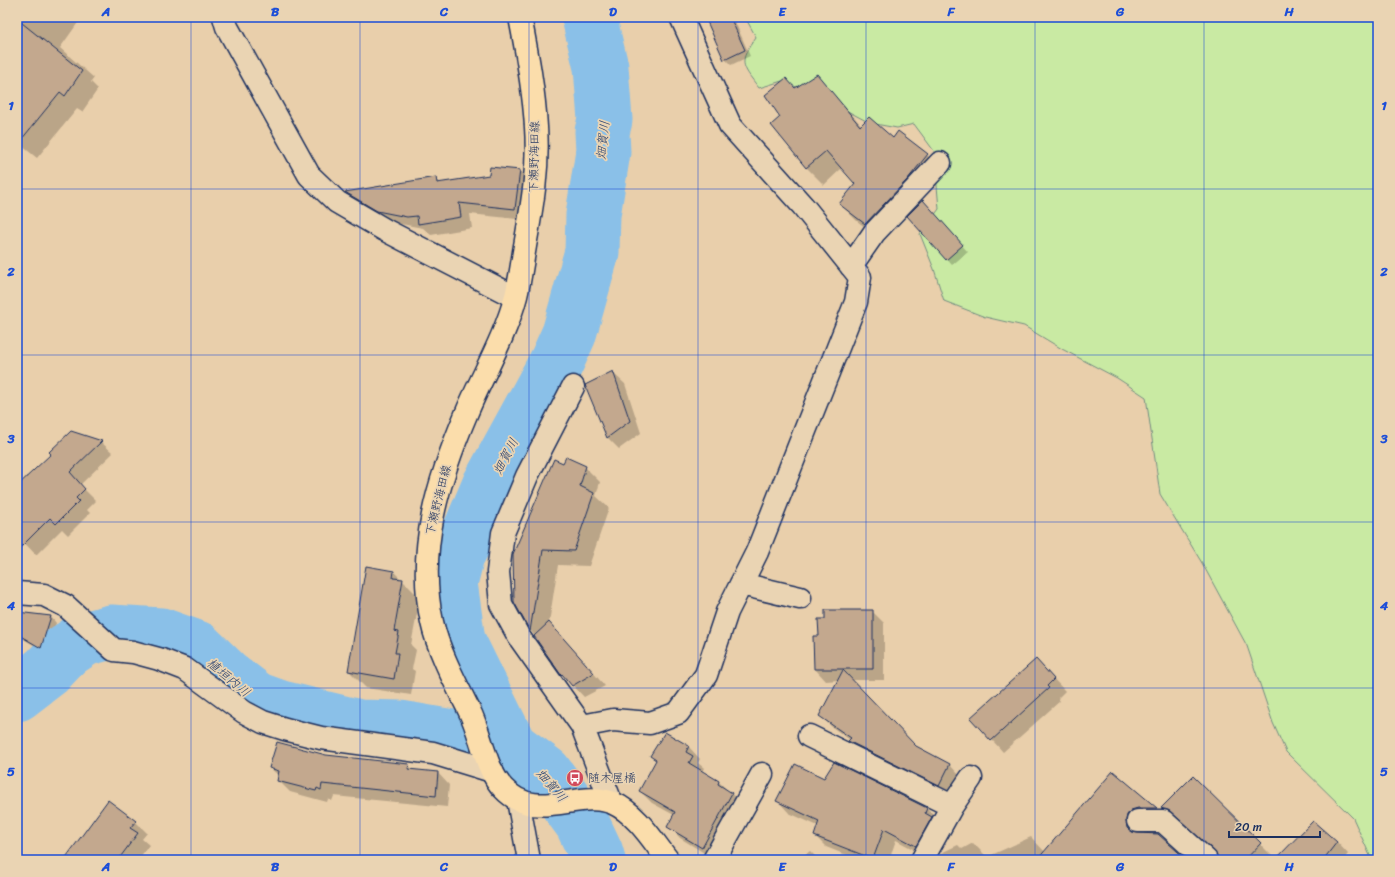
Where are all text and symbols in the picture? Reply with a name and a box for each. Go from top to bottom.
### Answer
text: A [101,0,110,23]
text: B [271,0,280,23]
text: C [439,0,449,23]
text: D [609,0,617,23]
text: E [778,0,787,23]
text: F [946,0,955,23]
text: G [1115,0,1125,23]
text: H [1283,0,1294,23]
text: 1 [8,94,14,117]
text: 1 [1381,94,1387,117]
water label: 畑賀川 [589,119,616,161]
street label: 下瀬野海田線 [522,121,546,193]
text: 2 [6,260,15,283]
text: 2 [1379,260,1388,283]
text: 3 [6,427,15,450]
text: 3 [1379,427,1388,450]
water label: 畑賀川 [486,434,525,479]
street label: 下瀬野海田線 [419,462,457,538]
text: 4 [6,594,16,617]
text: 4 [1379,594,1389,617]
water label: 植垣内川 [201,652,256,703]
text: 5 [7,760,15,783]
text: 5 [1380,760,1388,783]
water label: 畑賀川 [530,763,573,808]
place label: 随木屋橋 [588,767,636,789]
bus stop icon: 随木屋橋 [565,768,585,788]
scale bar [1229,813,1320,839]
text: 20 m [1235,816,1262,838]
text: A [101,855,110,877]
text: B [271,855,280,877]
text: C [439,855,449,877]
text: D [609,855,617,877]
text: E [778,855,787,877]
text: F [946,855,955,877]
text: G [1115,855,1125,877]
text: H [1283,855,1294,877]

